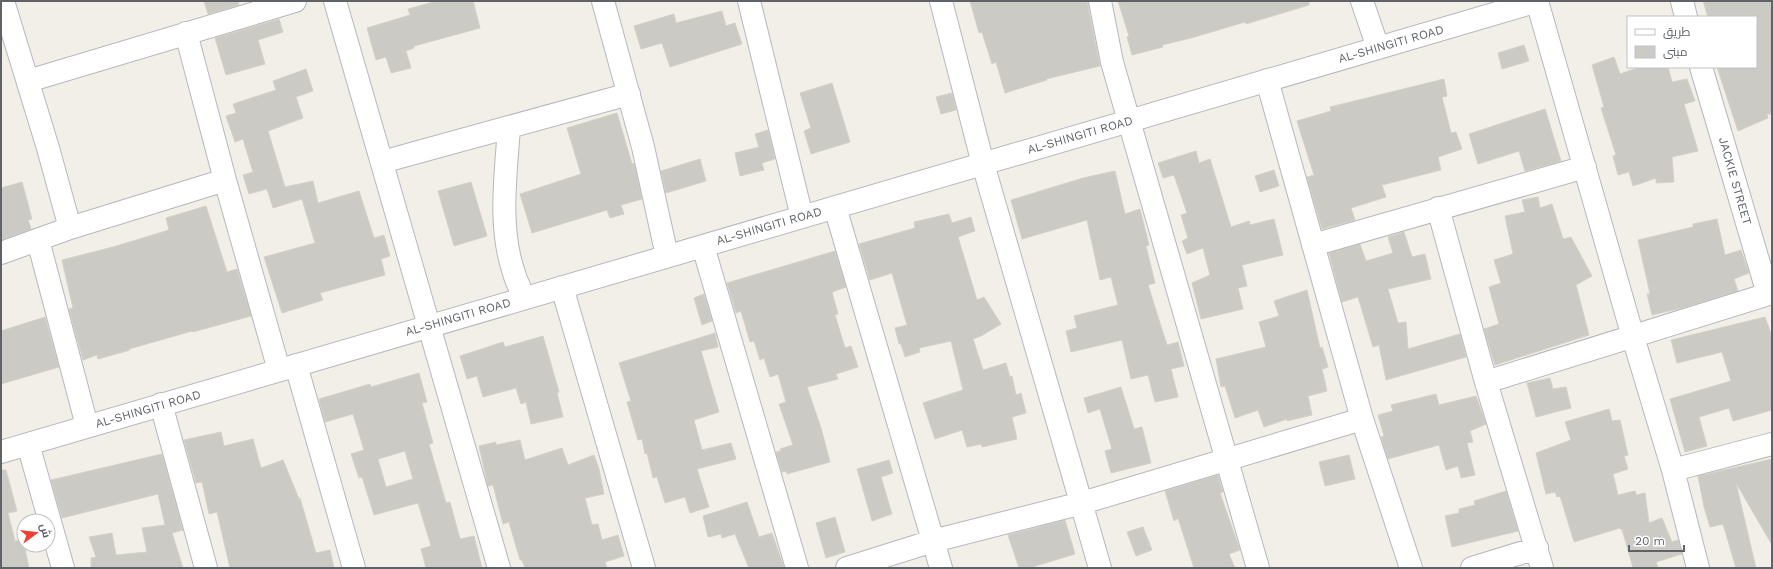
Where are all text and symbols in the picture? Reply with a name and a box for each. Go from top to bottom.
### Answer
legend [1627,16,1757,68]
street label: AL-SHINGITI ROAD [1337,22,1445,66]
text: طريق [1663,25,1691,39]
text: مبنى [1663,45,1688,59]
street label: AL-SHINGITI ROAD [1026,113,1134,157]
street label: JACKIE STREET [1716,135,1754,227]
street label: AL-SHINGITI ROAD [715,204,823,248]
street label: AL-SHINGITI ROAD [404,295,512,339]
street label: AL-SHINGITI ROAD [94,387,202,431]
north arrow [16,513,56,553]
text: ش [37,522,53,539]
scale bar [1629,527,1684,553]
text: 20 m [1635,534,1665,548]

